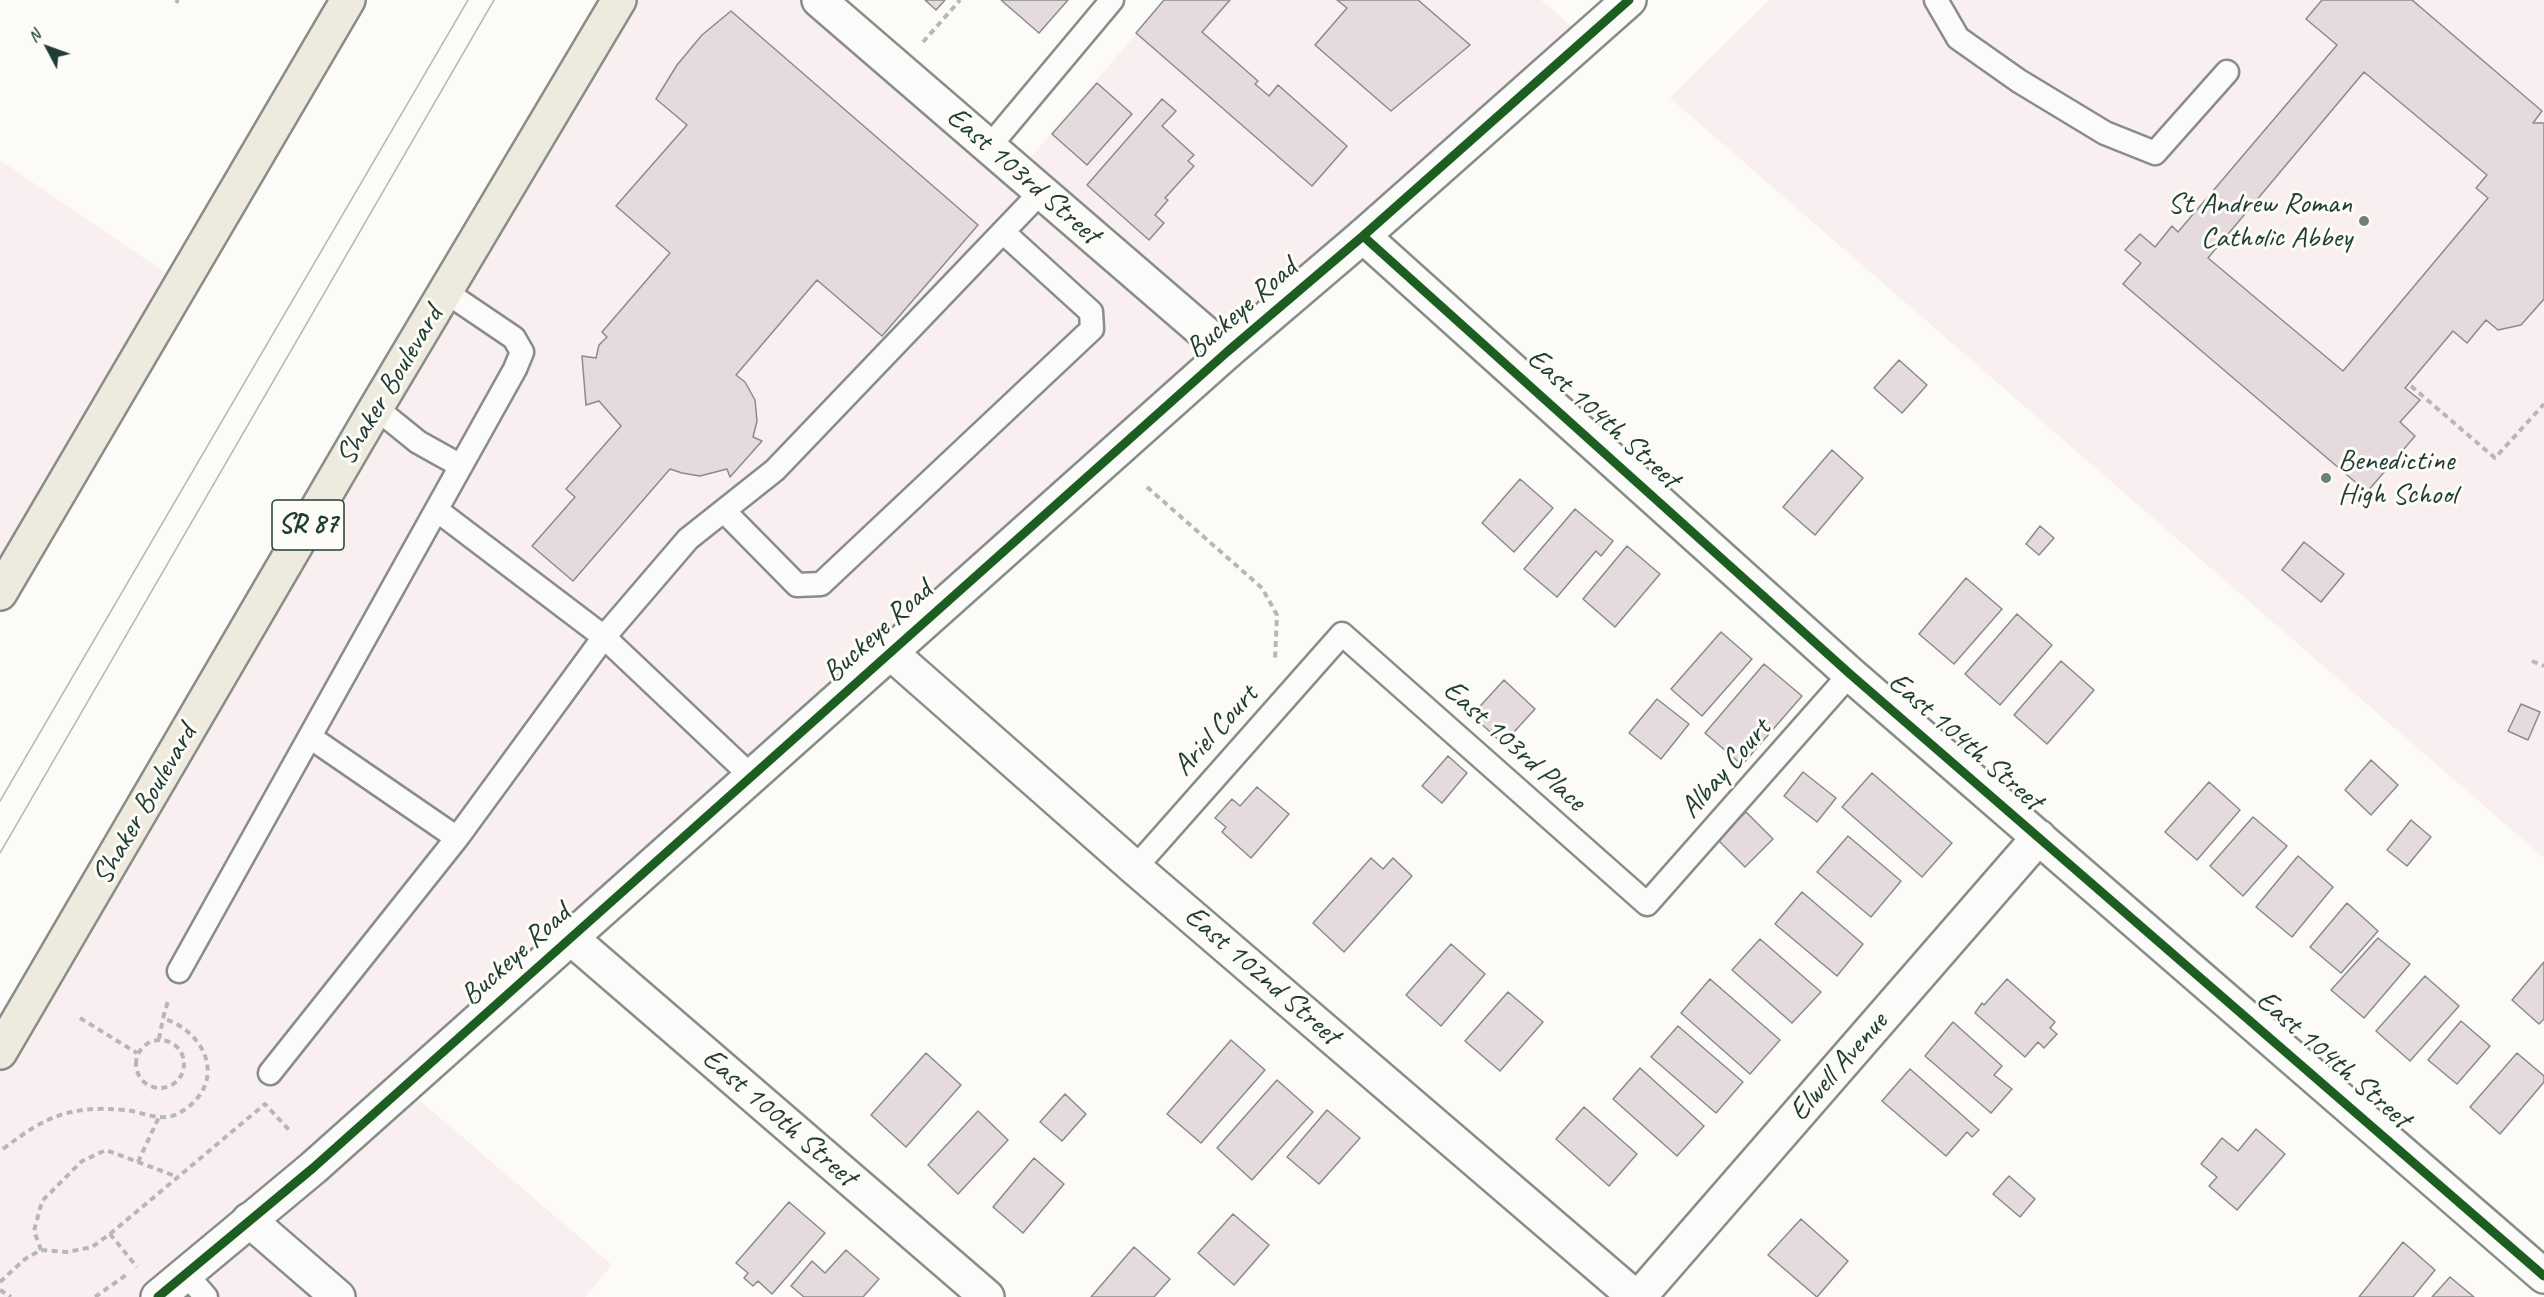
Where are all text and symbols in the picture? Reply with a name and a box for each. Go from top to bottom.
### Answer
north arrow [18,18,78,78]
text: N [24,26,45,46]
street label: East 103rd Street [939,99,1107,253]
place label: St Andrew Roman Catholic Abbey [2168,186,2352,256]
marker: St Andrew Roman Catholic Abbey [2357,214,2371,228]
street label: Buckeye Road [1179,251,1305,367]
street label: Shaker Boulevard [329,300,451,472]
street label: East 104th Street [1519,341,1687,497]
place label: Benedictine High School [2338,443,2457,514]
marker: Benedictine High School [2319,471,2333,485]
road number: SR 87 [272,500,344,550]
street label: Buckeye Road [816,573,940,691]
street label: East 104th Street [1880,665,2050,819]
street label: East 103rd Place [1435,673,1593,819]
street label: Ariel Court [1166,678,1266,784]
street label: Albay Court [1673,712,1779,826]
street label: Shaker Boulevard [85,719,205,891]
street label: Buckeye Road [454,896,578,1014]
street label: East 102nd Street [1177,899,1347,1053]
street label: East 104th Street [2248,983,2418,1137]
street label: Elwell Avenue [1782,1005,1896,1129]
street label: East 100th Street [694,1041,864,1195]

